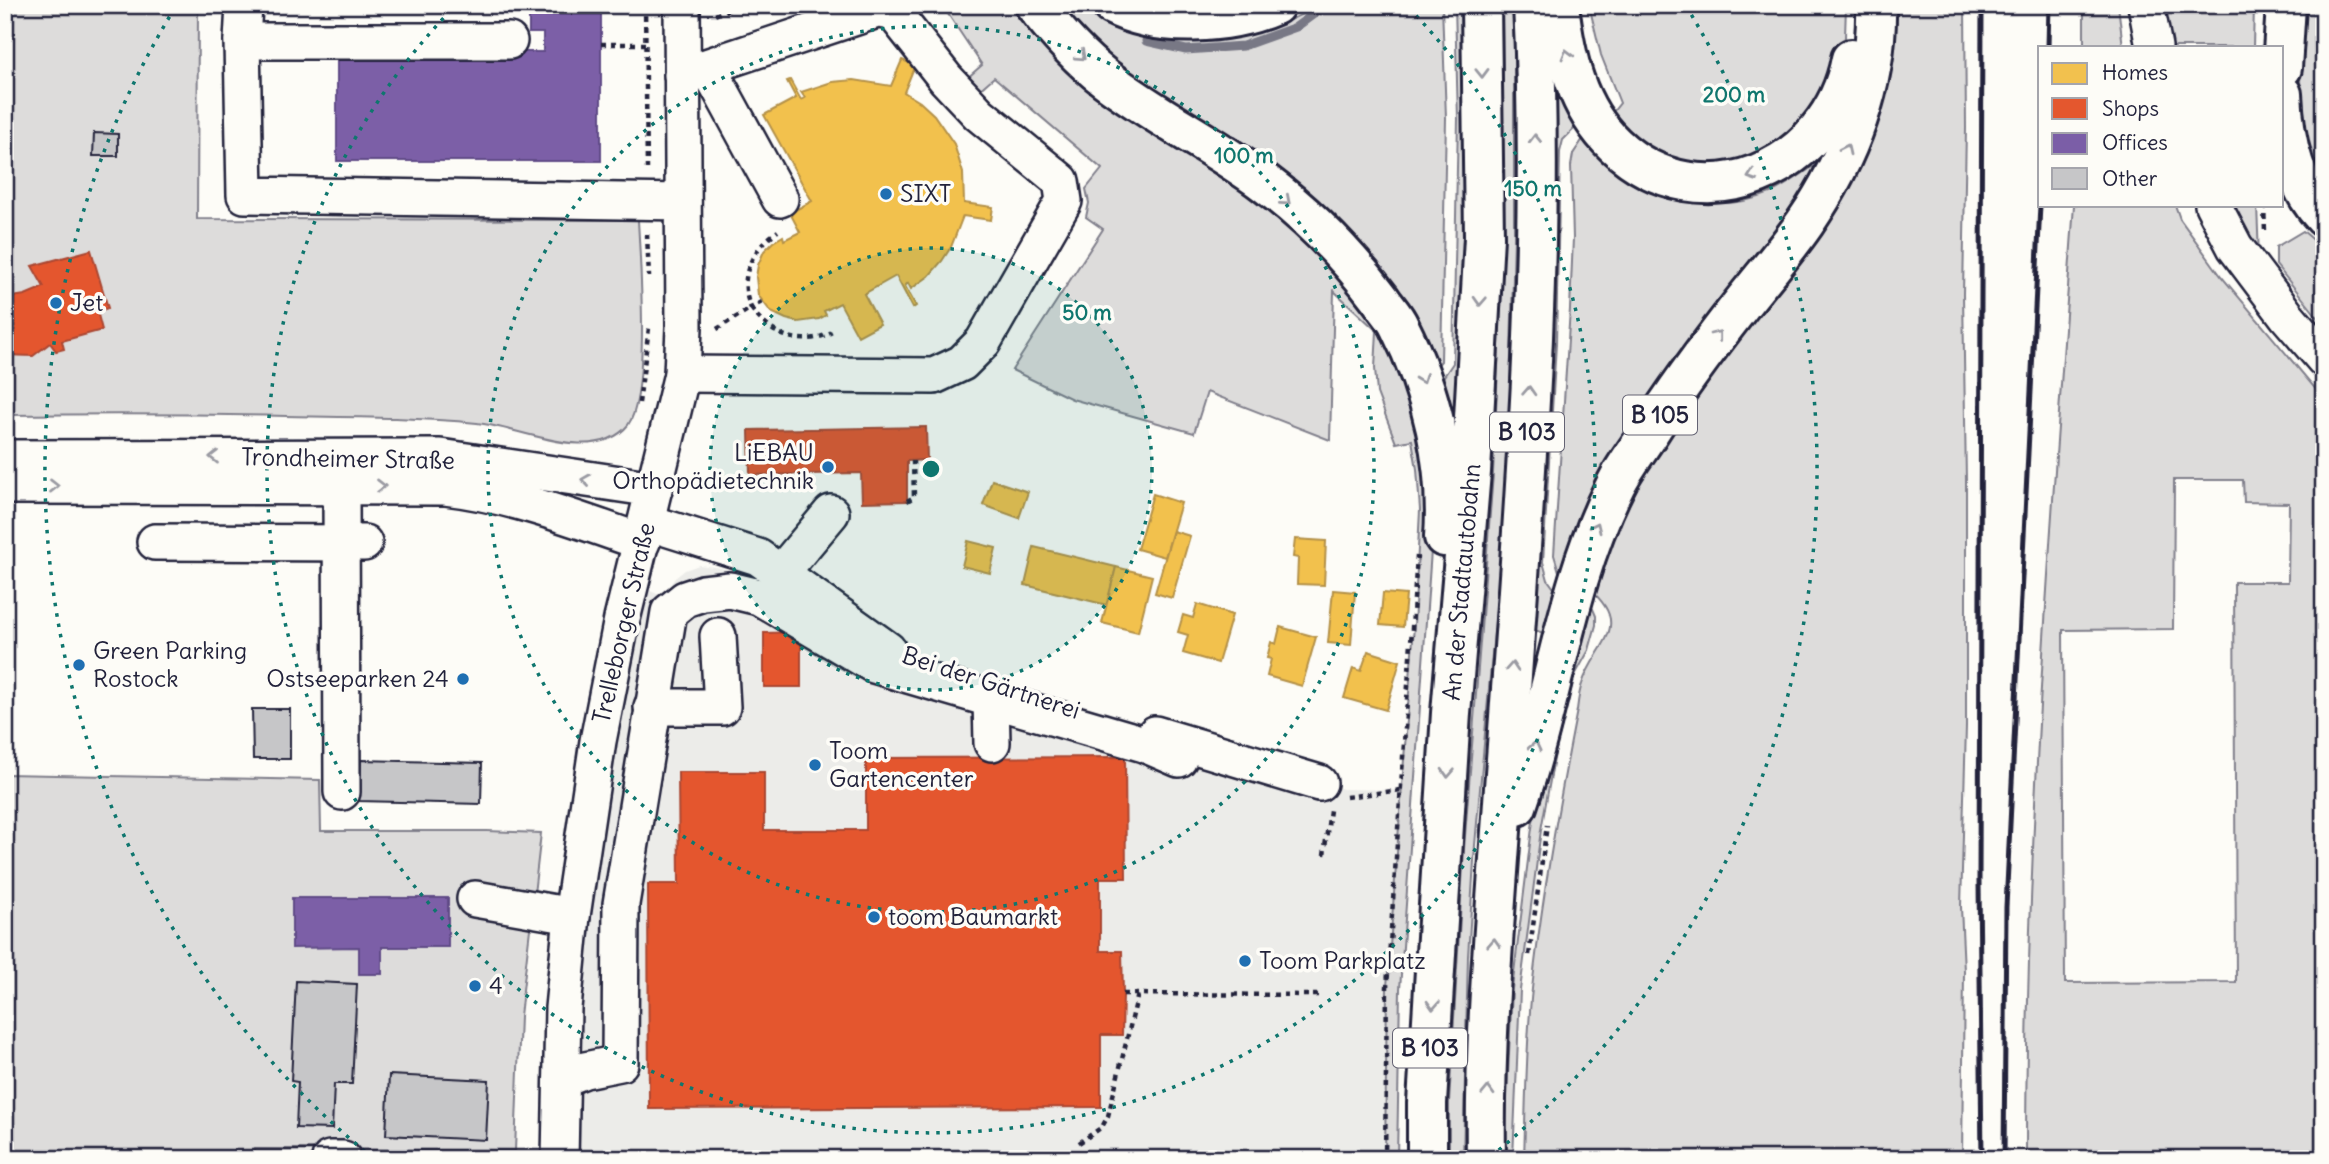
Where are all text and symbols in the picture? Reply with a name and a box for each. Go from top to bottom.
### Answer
legend [2038,46,2284,206]
one-way arrow [1073,47,1086,60]
one-way arrow [1561,49,1575,61]
text: Homes [2102,59,2168,86]
one-way arrow [1474,69,1490,79]
text: 200 m [1703,81,1766,108]
text: Shops [2102,95,2159,122]
text: Offices [2102,129,2168,156]
one-way arrow [1527,134,1543,144]
text: 100 m [1214,142,1274,169]
one-way arrow [1838,144,1852,156]
text: Other [2102,165,2158,192]
one-way arrow [1747,168,1759,182]
text: 150 m [1504,175,1562,202]
place label: SIXT [900,178,951,208]
marker: SIXT [878,186,894,202]
one-way arrow [1278,193,1291,205]
place label: Jet [70,287,103,317]
marker: Jet [48,295,64,311]
one-way arrow [1473,296,1488,307]
text: 50 m [1062,299,1112,326]
one-way arrow [1709,331,1722,343]
one-way arrow [1414,373,1428,385]
one-way arrow [1521,385,1536,396]
road number: B 105 [1623,396,1697,434]
road number: B 103 [1490,412,1564,452]
place label: LiEBAU Orthopädietechnik [612,437,814,495]
street label: Trondheimer Straße [241,441,455,475]
one-way arrow [208,449,218,465]
centre of rings [919,457,943,481]
marker: LiEBAU Orthopädietechnik [820,459,836,475]
street label: An der Stadtautobahn [1436,462,1486,702]
one-way arrow [580,473,592,488]
one-way arrow [49,478,60,494]
one-way arrow [376,478,386,494]
street label: Trelleborger Straße [585,520,661,726]
one-way arrow [1588,522,1602,534]
place label: Green Parking Rostock [93,635,247,693]
street label: Bei der Gärtnerei [899,639,1084,725]
marker: Green Parking Rostock [71,657,87,673]
one-way arrow [1504,661,1519,672]
place label: Ostseeparken 24 [266,663,449,693]
marker: Ostseeparken 24 [455,671,471,687]
place label: Toom Gartencenter [829,735,974,793]
one-way arrow [1527,740,1542,752]
marker: Toom Gartencenter [807,757,823,773]
one-way arrow [1440,768,1455,779]
place label: toom Baumarkt [888,901,1058,931]
marker: toom Baumarkt [866,909,882,925]
one-way arrow [1486,937,1501,948]
place label: Toom Parkplatz [1259,945,1426,975]
marker: Toom Parkplatz [1237,953,1253,969]
place label: 4 [489,970,503,1000]
marker: 4 [467,978,483,994]
one-way arrow [1426,1000,1441,1011]
road number: B 103 [1393,1028,1467,1068]
one-way arrow [1480,1085,1495,1096]

